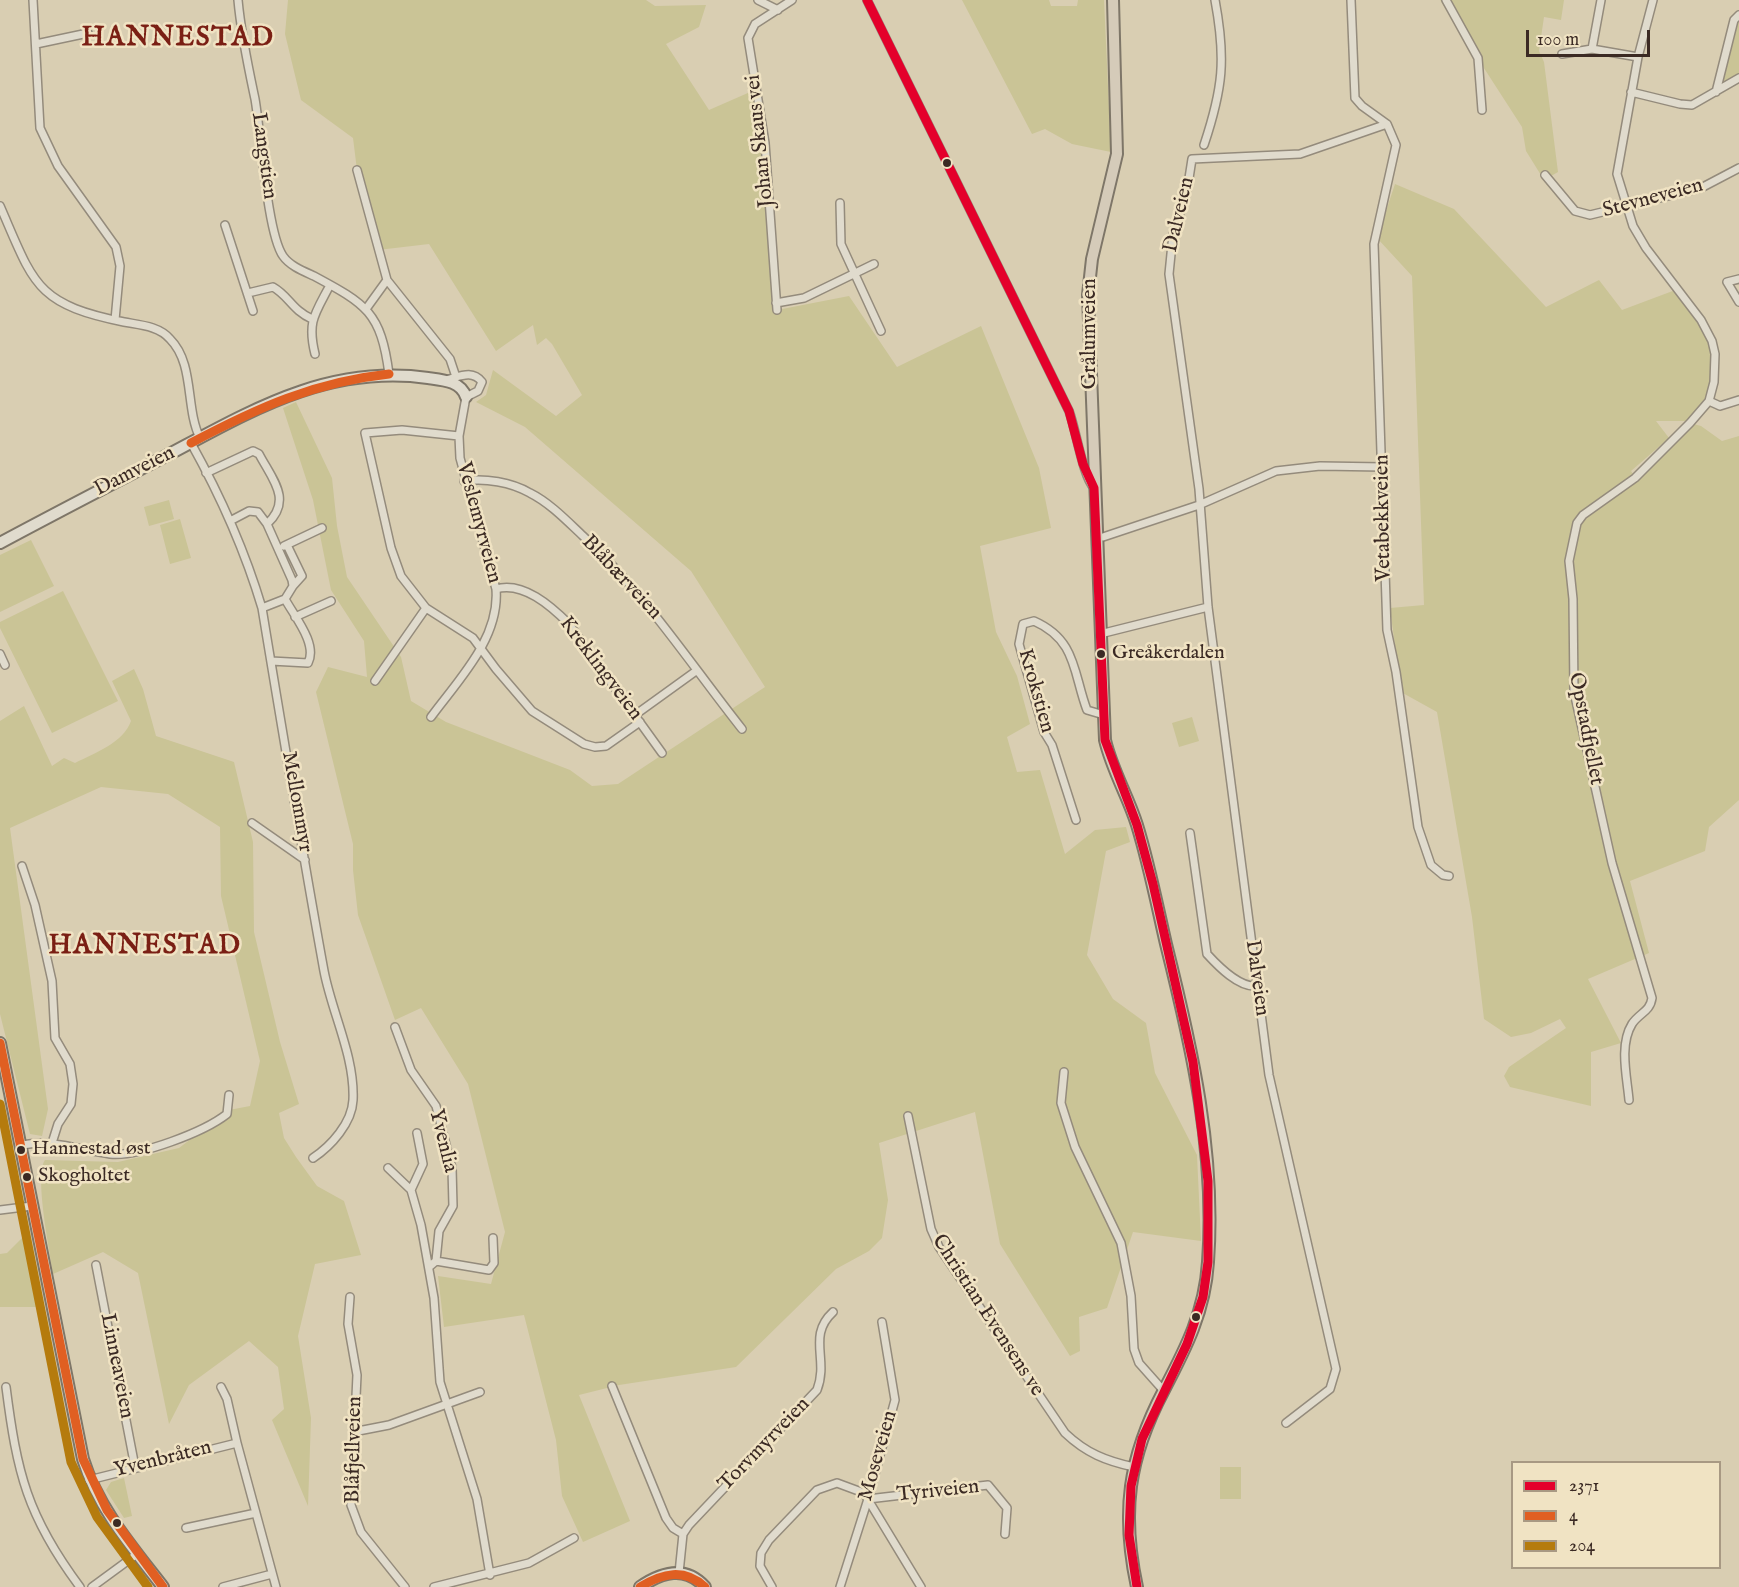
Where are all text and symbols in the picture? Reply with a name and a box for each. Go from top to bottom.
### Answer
scale bar [1529,18,1654,56]
district label: HANNESTAD [81,23,275,55]
text: 100 m [1537,29,1579,52]
street label: Johan Skaus vei [741,73,781,209]
street label: Langstien [244,111,282,201]
unlabelled marker [941,157,953,169]
street label: Stevneveien [1600,174,1706,224]
street label: Dalveien [1159,175,1201,255]
street label: Grålumveien [1078,278,1104,390]
street label: Damveien [90,441,180,503]
street label: Vetabekkveien [1370,454,1398,582]
street label: Veslemyrveien [450,460,506,586]
street label: Blåbærveien [575,530,667,626]
street label: Kreklingveien [553,612,647,726]
place label: Greåkerdalen [1112,642,1225,666]
street label: Krokstien [1011,646,1059,736]
marker: Greåkerdalen [1095,648,1107,660]
street label: Opstadfjellet [1562,671,1608,787]
street label: Mellommyr [275,749,317,855]
district label: HANNESTAD [48,931,242,963]
street label: Dalveien [1238,938,1274,1018]
street label: Yvenlia [422,1107,462,1175]
place label: Hannestad øst [32,1138,151,1162]
marker: Hannestad øst [15,1144,27,1156]
place label: Skogholtet [38,1165,130,1189]
marker: Skogholtet [21,1171,33,1183]
street label: Christian Evensens ve [925,1230,1049,1402]
street label: Linneaveien [93,1311,139,1421]
unlabelled marker [1190,1311,1202,1323]
street label: Torvmyrveien [714,1393,816,1497]
street label: Blåfjellveien [341,1396,369,1504]
street label: Moseveien [854,1408,904,1504]
street label: Yvenbråten [112,1436,214,1484]
legend [1511,1461,1721,1569]
street label: Tyriveien [895,1475,981,1509]
text: 2371 [1569,1475,1599,1498]
text: 4 [1569,1505,1578,1528]
unlabelled marker [111,1517,123,1529]
text: 204 [1569,1535,1595,1558]

